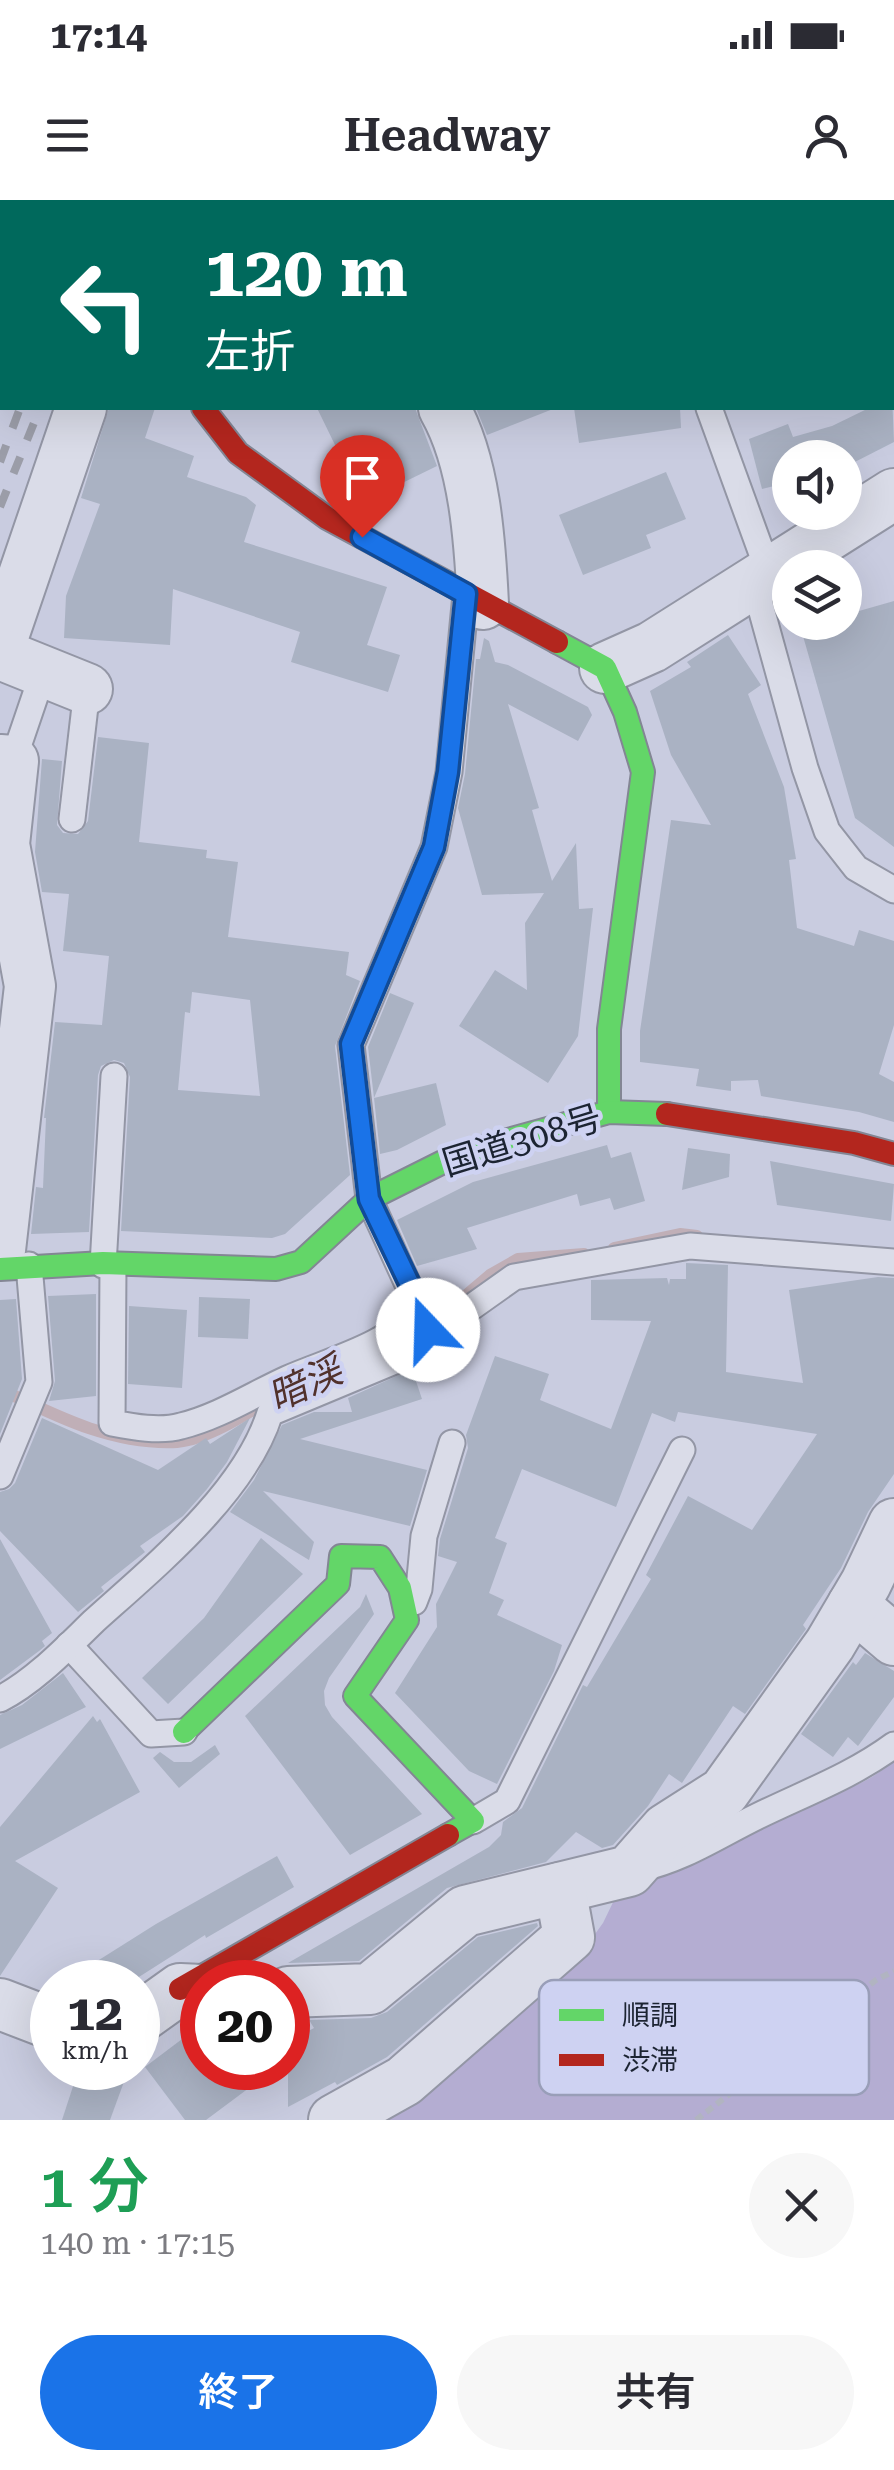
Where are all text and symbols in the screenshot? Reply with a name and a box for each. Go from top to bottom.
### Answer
text: 17:14 [50,13,147,57]
icon: menu [40,108,95,163]
icon: person [799,108,854,163]
text: Headway [344,109,550,162]
text: 120 m [205,231,408,313]
icon: left [40,240,170,370]
text: 左折 [205,325,295,378]
pin [320,435,405,538]
map controls [772,440,862,640]
button: sound [772,440,862,530]
icon: arrive [335,450,390,505]
button: layers [772,550,862,640]
street label: 国道308号 [438,1097,606,1185]
position arrow [376,1278,480,1382]
water label: 暗渓 [261,1346,353,1420]
speed limit sign: 20 [180,1960,310,2090]
legend [539,1980,869,2095]
text: 12 [67,1984,123,2042]
text: 順調 [622,1999,678,2032]
text: km/h [62,2036,128,2065]
text: 渋滞 [622,2044,678,2077]
text: 1 分 [40,2151,149,2222]
button: close [749,2153,854,2258]
text: 140 m · 17:15 [40,2224,235,2262]
button: 終了 [40,2335,437,2450]
button: 共有 [457,2335,854,2450]

